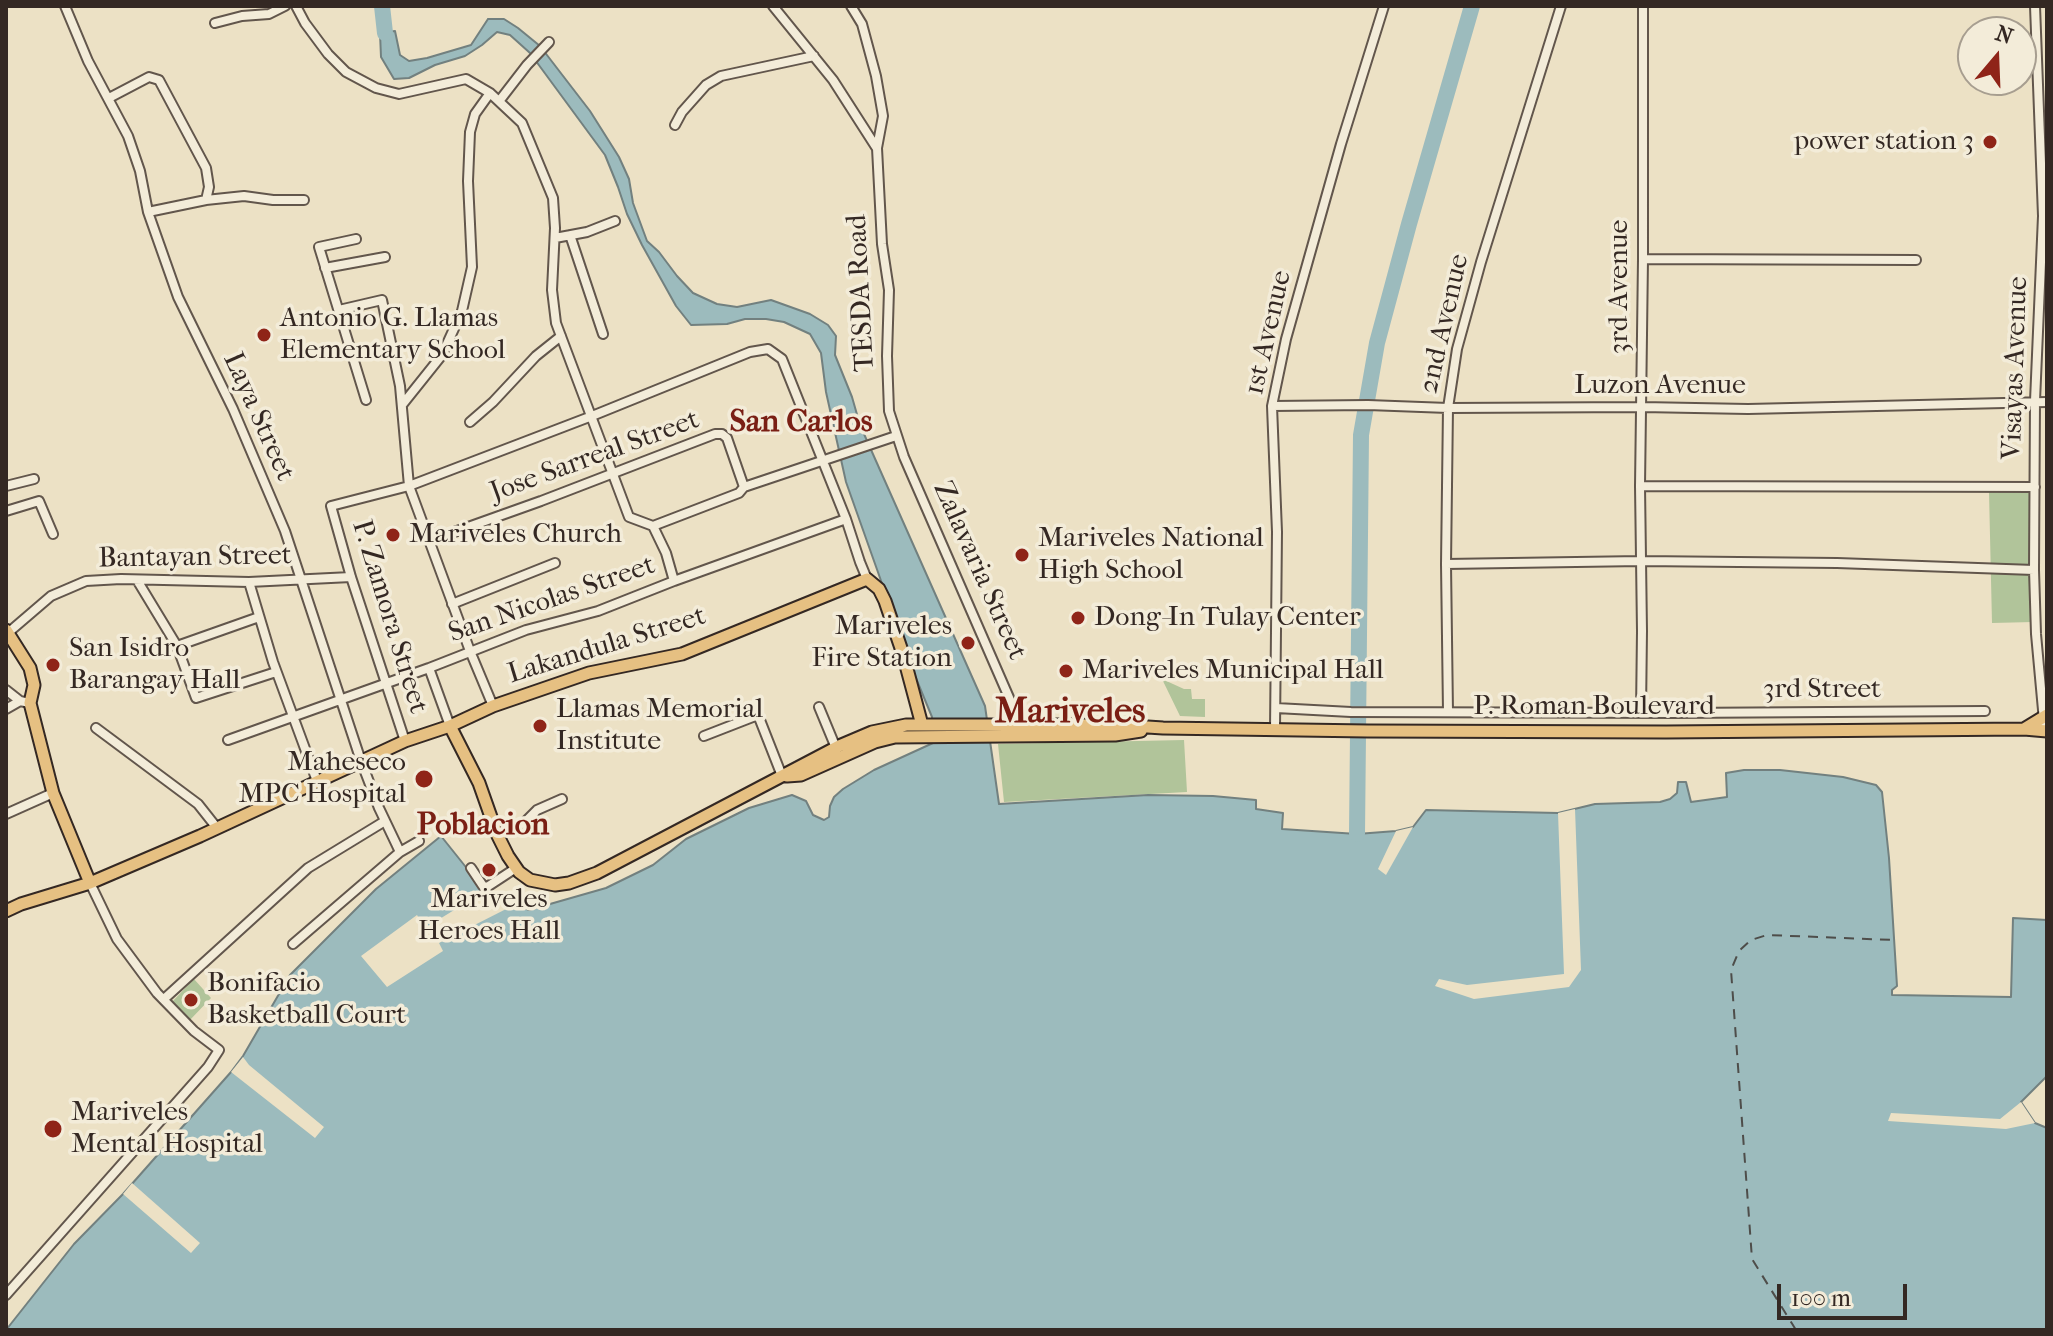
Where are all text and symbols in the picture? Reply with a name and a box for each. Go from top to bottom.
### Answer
north arrow [1957,16,2037,96]
text: N [1992,20,2016,50]
place label: power station 3 [1794,125,1974,159]
marker: power station 3 [1981,133,1999,151]
street label: TESDA Road [841,213,883,373]
street label: 3rd Avenue [1603,220,1637,354]
street label: 2nd Avenue [1413,251,1477,397]
street label: 1st Avenue [1238,267,1300,399]
street label: Visayas Avenue [1996,276,2036,460]
place label: Antonio G. Llamas Elementary School [280,302,506,368]
marker: Antonio G. Llamas Elementary School [255,326,273,344]
street label: Laya Street [215,348,301,486]
street label: Luzon Avenue [1574,369,1746,403]
street label: Jose Sarreal Street [486,404,704,510]
district label: San Carlos [729,404,873,442]
street label: Zalavaria Street [925,477,1033,665]
street label: P. Zamora Street [344,516,434,718]
place label: Mariveles Church [409,518,622,552]
place label: Mariveles National High School [1038,522,1264,588]
marker: Mariveles Church [384,526,402,544]
street label: Bantayan Street [98,540,292,576]
marker: Mariveles National High School [1013,546,1031,564]
street label: San Nicolas Street [444,549,660,651]
street label: Lakandula Street [504,600,710,692]
place label: Dong-In Tulay Center [1094,601,1361,635]
marker: Dong-In Tulay Center [1069,609,1087,627]
place label: Mariveles Fire Station [811,610,952,676]
place label: San Isidro Barangay Hall [69,632,240,698]
marker: Mariveles Fire Station [959,634,977,652]
place label: Mariveles Municipal Hall [1082,654,1384,688]
marker: San Isidro Barangay Hall [44,656,62,674]
marker: Mariveles Municipal Hall [1057,662,1075,680]
street label: 3rd Street [1763,673,1881,707]
street label: P. Roman Boulevard [1473,690,1715,724]
district label: Mariveles [995,691,1145,735]
place label: Llamas Memorial Institute [556,693,763,759]
marker: Llamas Memorial Institute [531,717,549,735]
place label: Maheseco MPC Hospital [238,746,406,812]
marker: Maheseco MPC Hospital [413,768,435,790]
district label: Poblacion [417,807,549,845]
marker: Mariveles Heroes Hall [480,861,498,879]
place label: Mariveles Heroes Hall [418,883,560,949]
place label: Bonifacio Basketball Court [207,967,406,1033]
marker: Bonifacio Basketball Court [182,991,200,1009]
place label: Mariveles Mental Hospital [71,1096,263,1162]
marker: Mariveles Mental Hospital [42,1118,64,1140]
scale bar [1781,1268,1911,1318]
text: 100 m [1791,1284,1851,1312]

